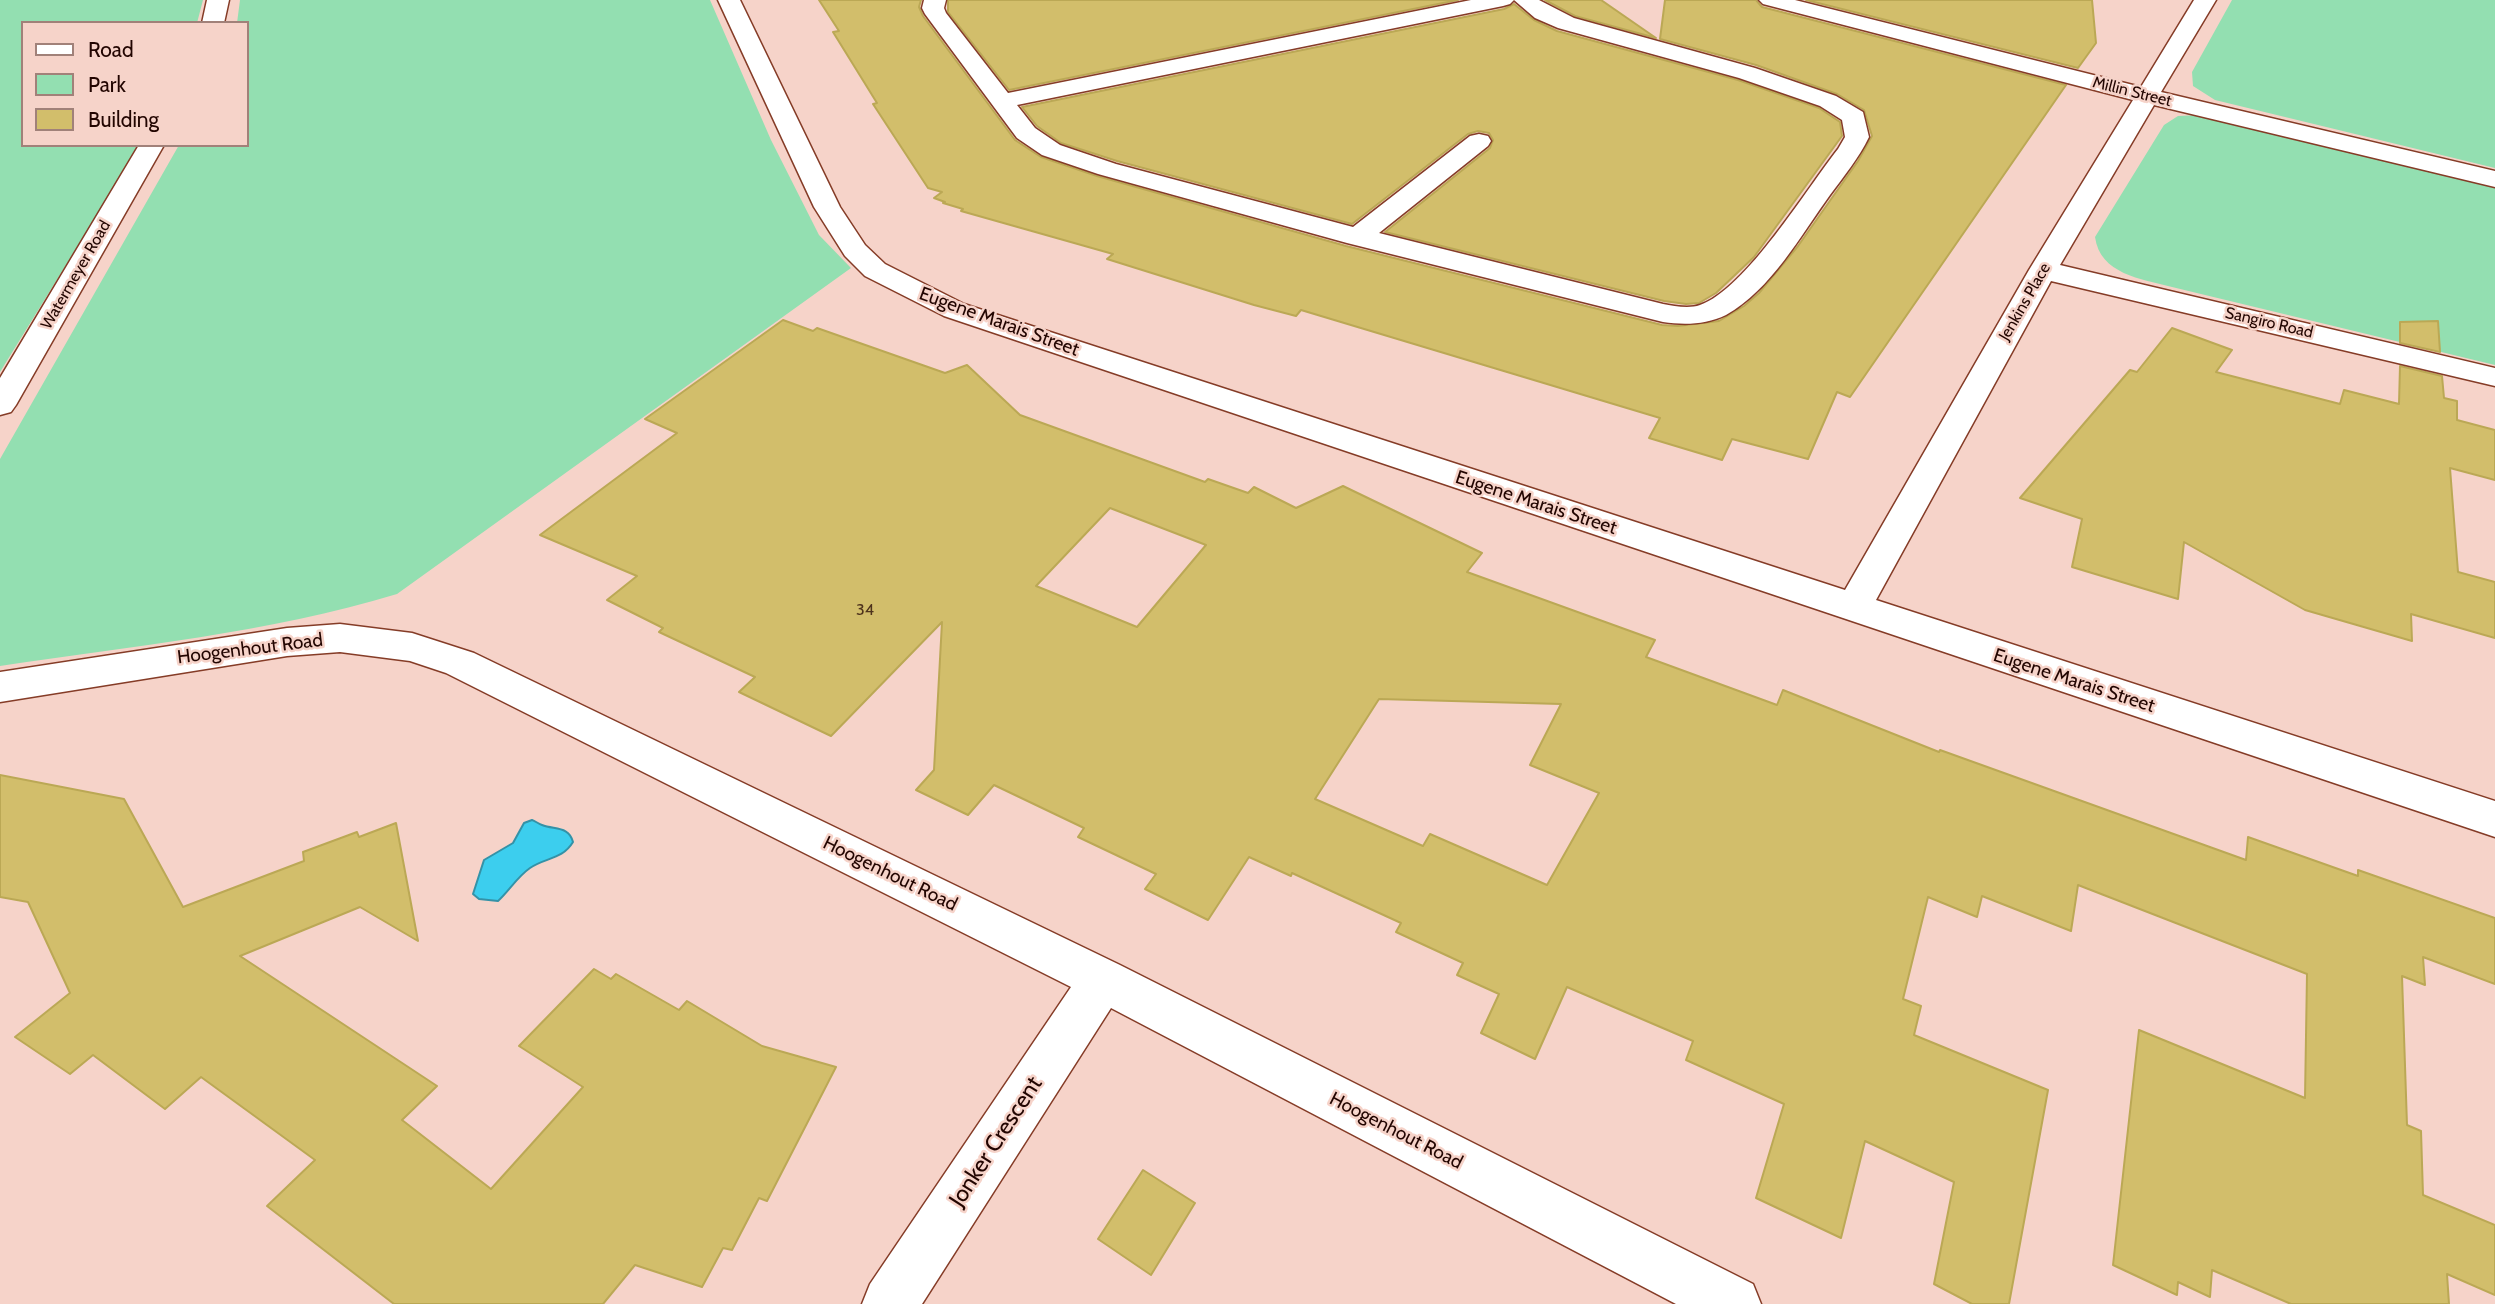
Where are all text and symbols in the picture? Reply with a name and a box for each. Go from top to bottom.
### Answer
legend [21,21,248,147]
text: Road [88,37,134,62]
text: Park [88,72,126,97]
street label: Millin Street [2090,73,2174,111]
text: Building [88,107,159,132]
street label: Watermeyer Road [37,217,115,333]
street label: Jenkins Place [1995,260,2055,344]
street label: Eugene Marais Street [916,282,1082,362]
street label: Sangiro Road [2223,304,2315,342]
street label: Eugene Marais Street [1452,466,1620,540]
house number: 34 [856,600,874,620]
street label: Hoogenhout Road [176,629,324,669]
street label: Eugene Marais Street [1990,644,2158,718]
street label: Hoogenhout Road [819,832,961,916]
street label: Jonker Crescent [944,1072,1048,1212]
street label: Hoogenhout Road [1326,1088,1466,1174]

